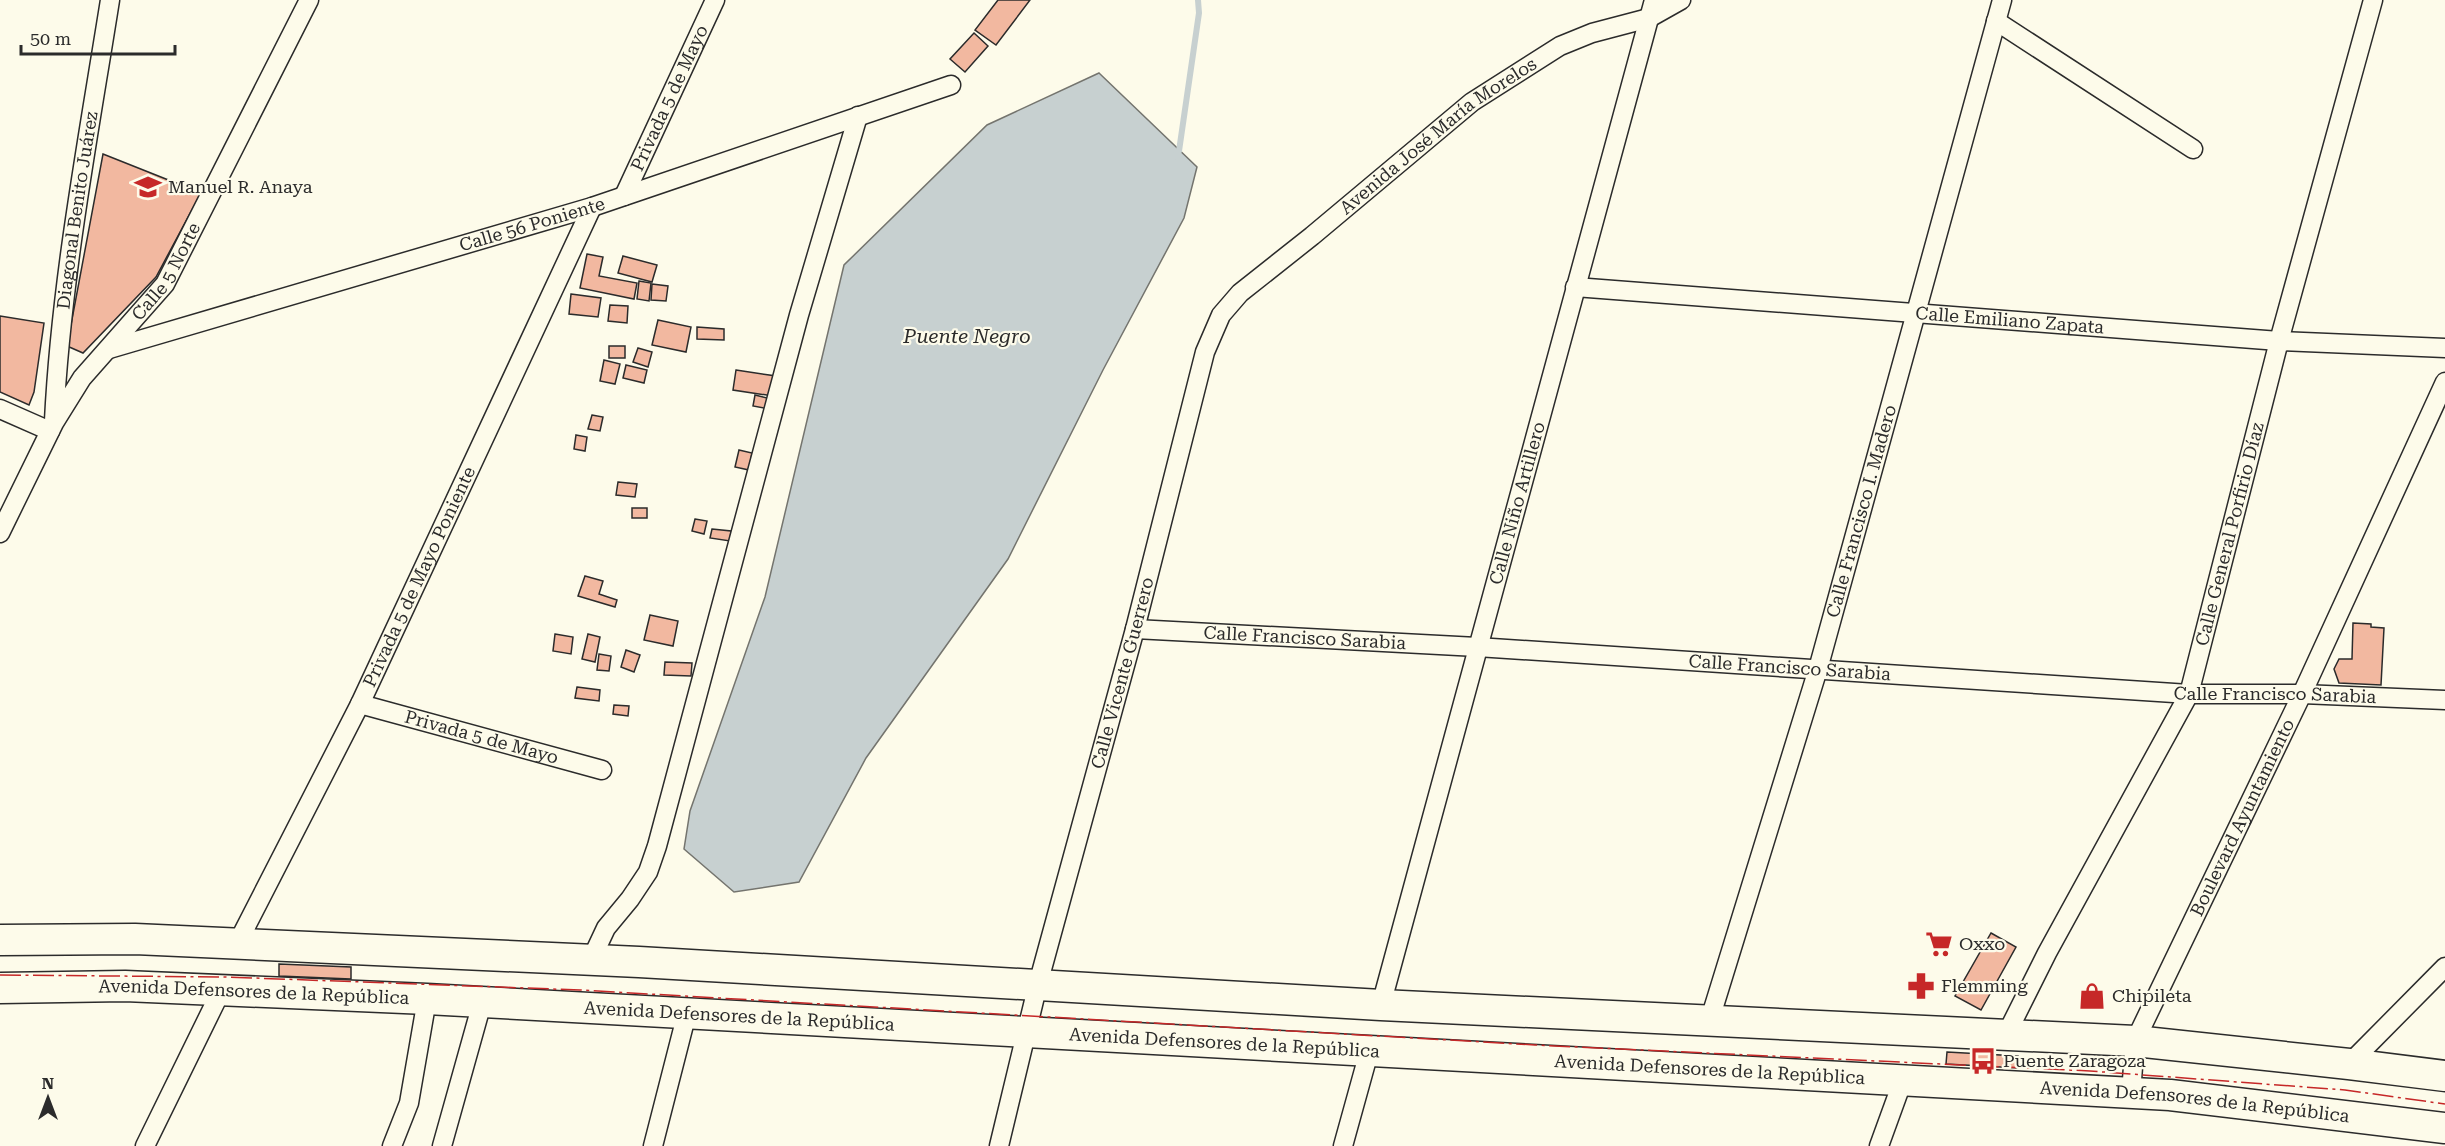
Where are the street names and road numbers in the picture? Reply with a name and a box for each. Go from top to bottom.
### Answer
street label: Privada 5 de Mayo [626,21,712,174]
street label: Avenida José María Morelos [1335,53,1540,218]
street label: Diagonal Benito Juárez [52,109,102,310]
street label: Calle 56 Poniente [457,192,607,255]
street label: Calle 5 Norte [127,219,204,324]
street label: Calle Emiliano Zapata [1915,302,2105,338]
street label: Calle Francisco I. Madero [1822,402,1900,620]
street label: Calle Niño Artillero [1485,419,1549,587]
street label: Calle General Porfirio Díaz [2191,420,2268,648]
street label: Privada 5 de Mayo Poniente [358,463,479,690]
street label: Calle Vicente Guerrero [1086,575,1158,771]
street label: Calle Francisco Sarabia [1203,622,1407,653]
street label: Calle Francisco Sarabia [1688,650,1892,684]
street label: Calle Francisco Sarabia [2173,682,2377,707]
street label: Privada 5 de Mayo [402,706,561,768]
street label: Boulevard Ayuntamiento [2186,715,2298,919]
street label: Avenida Defensores de la República [98,975,410,1008]
street label: Avenida Defensores de la República [583,997,895,1035]
street label: Avenida Defensores de la República [1069,1023,1381,1061]
street label: Avenida Defensores de la República [1554,1050,1866,1088]
street label: Avenida Defensores de la República [2039,1077,2351,1126]

